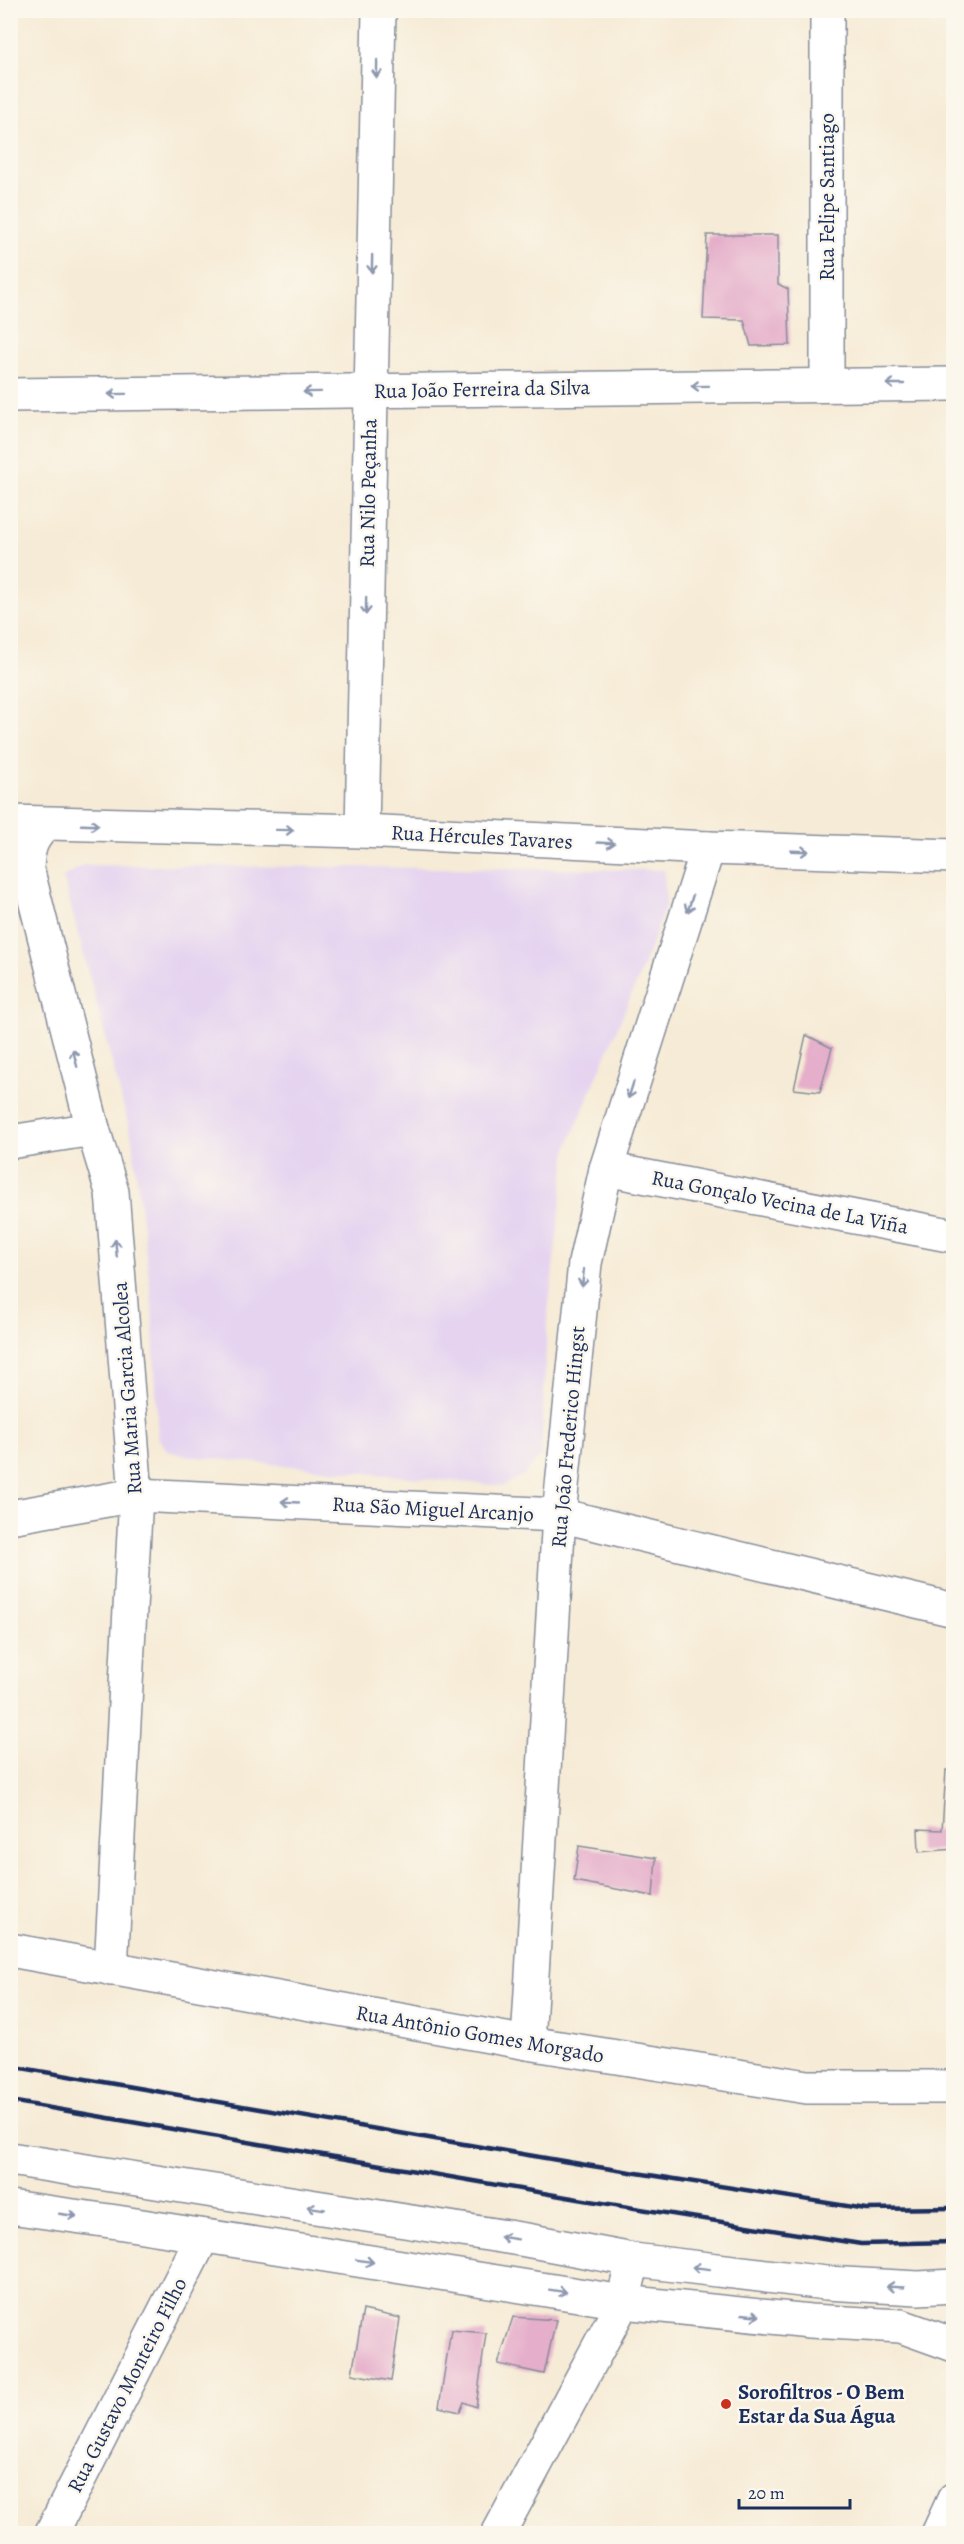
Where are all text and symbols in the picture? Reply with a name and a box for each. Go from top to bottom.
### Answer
one-way arrow [371,58,383,78]
street label: Rua Felipe Santiago [813,113,841,281]
one-way arrow [367,253,378,273]
street label: Rua João Ferreira da Silva [373,373,591,405]
one-way arrow [886,378,906,390]
one-way arrow [691,380,711,392]
one-way arrow [302,386,322,398]
one-way arrow [107,388,127,400]
street label: Rua Nilo Peçanha [353,418,383,568]
one-way arrow [360,595,372,615]
street label: Rua Hércules Tavares [390,818,574,856]
one-way arrow [79,819,99,831]
one-way arrow [274,824,294,836]
one-way arrow [595,838,615,849]
one-way arrow [790,845,810,857]
one-way arrow [684,894,695,913]
one-way arrow [69,1049,81,1068]
one-way arrow [625,1080,636,1099]
street label: Rua Gonçalo Vecina de La Viña [649,1163,911,1241]
one-way arrow [111,1239,122,1259]
one-way arrow [577,1268,588,1288]
street label: Rua Maria Garcia Alcolea [106,1280,148,1495]
street label: Rua João Frederico Hingst [544,1325,592,1549]
street label: Rua São Miguel Arcanjo [331,1490,535,1528]
one-way arrow [281,1497,301,1508]
street label: Rua Antônio Gomes Morgado [354,1998,606,2070]
one-way arrow [307,2202,326,2213]
one-way arrow [58,2210,78,2221]
one-way arrow [499,2232,519,2243]
one-way arrow [355,2255,374,2266]
one-way arrow [692,2262,712,2273]
street label: Rua Gustavo Monteiro Filho [61,2273,193,2497]
one-way arrow [886,2282,906,2293]
one-way arrow [547,2286,567,2297]
one-way arrow [741,2310,761,2321]
place label: Sorofiltros - O Bem Estar da Sua Água [738,2378,905,2430]
marker: Sorofiltros - O Bem Estar da Sua Água [719,2397,733,2411]
scale bar [739,2472,850,2510]
text: 20 m [748,2481,785,2505]

